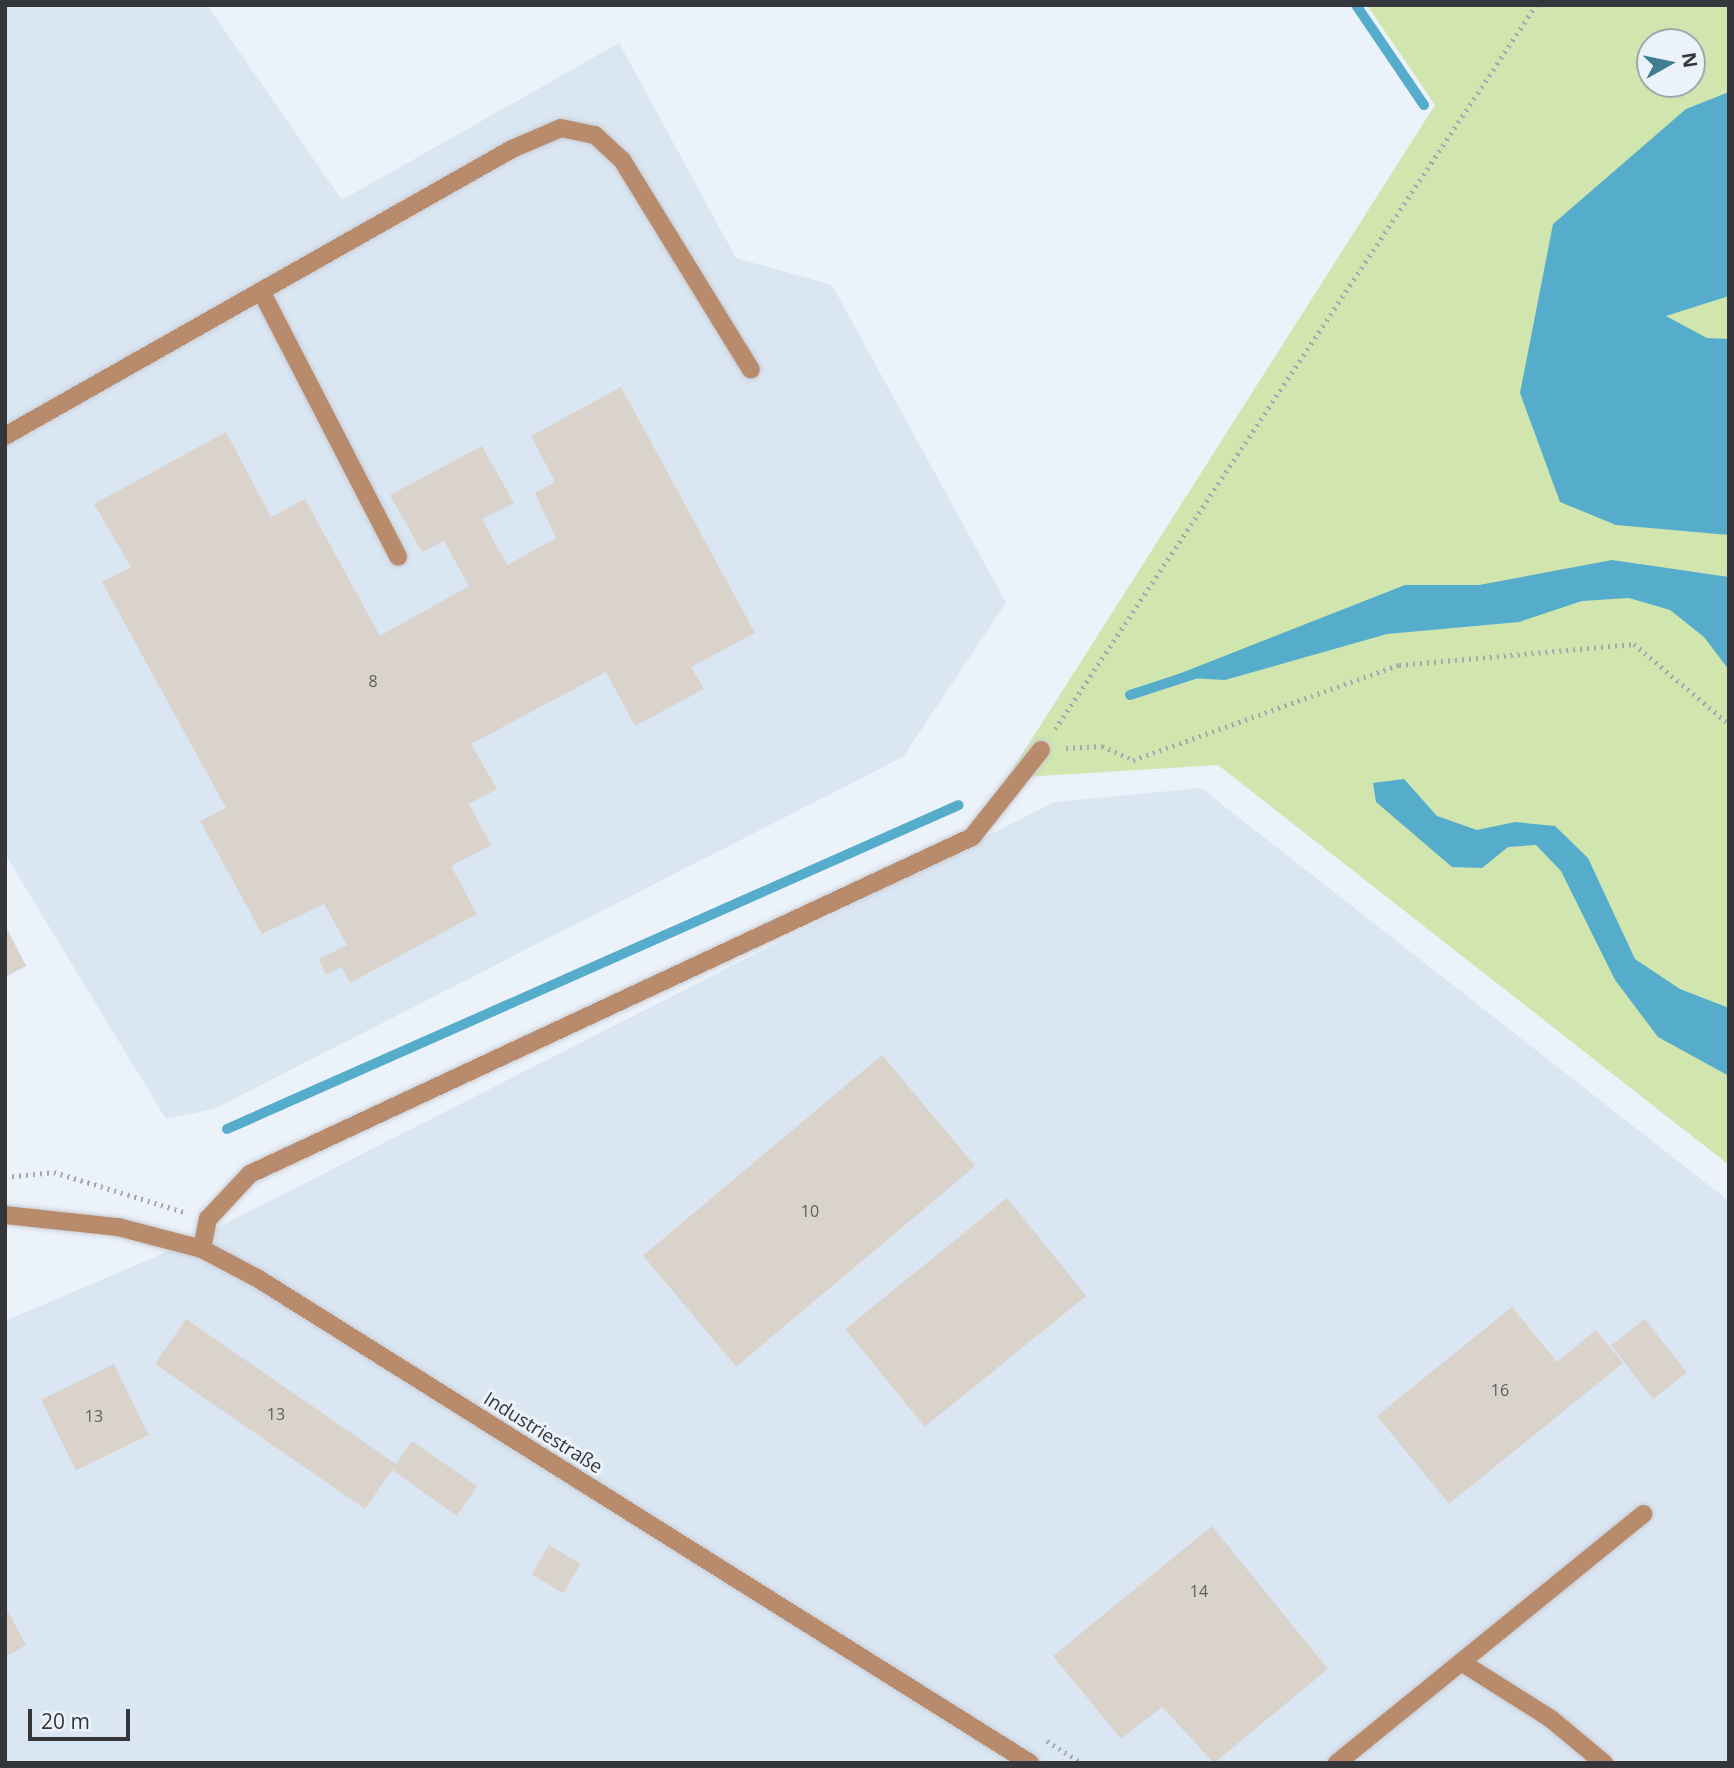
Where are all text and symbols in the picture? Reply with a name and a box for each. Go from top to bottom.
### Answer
north arrow [1636,28,1706,98]
text: N [1676,50,1704,70]
house number: 8 [368,671,378,691]
house number: 10 [801,1201,819,1221]
house number: 16 [1491,1380,1509,1400]
street label: Industriestraße [479,1387,607,1479]
house number: 13 [267,1404,285,1424]
house number: 13 [85,1406,103,1426]
house number: 14 [1190,1581,1208,1601]
scale bar [32,1694,133,1738]
text: 20 m [41,1707,90,1735]

